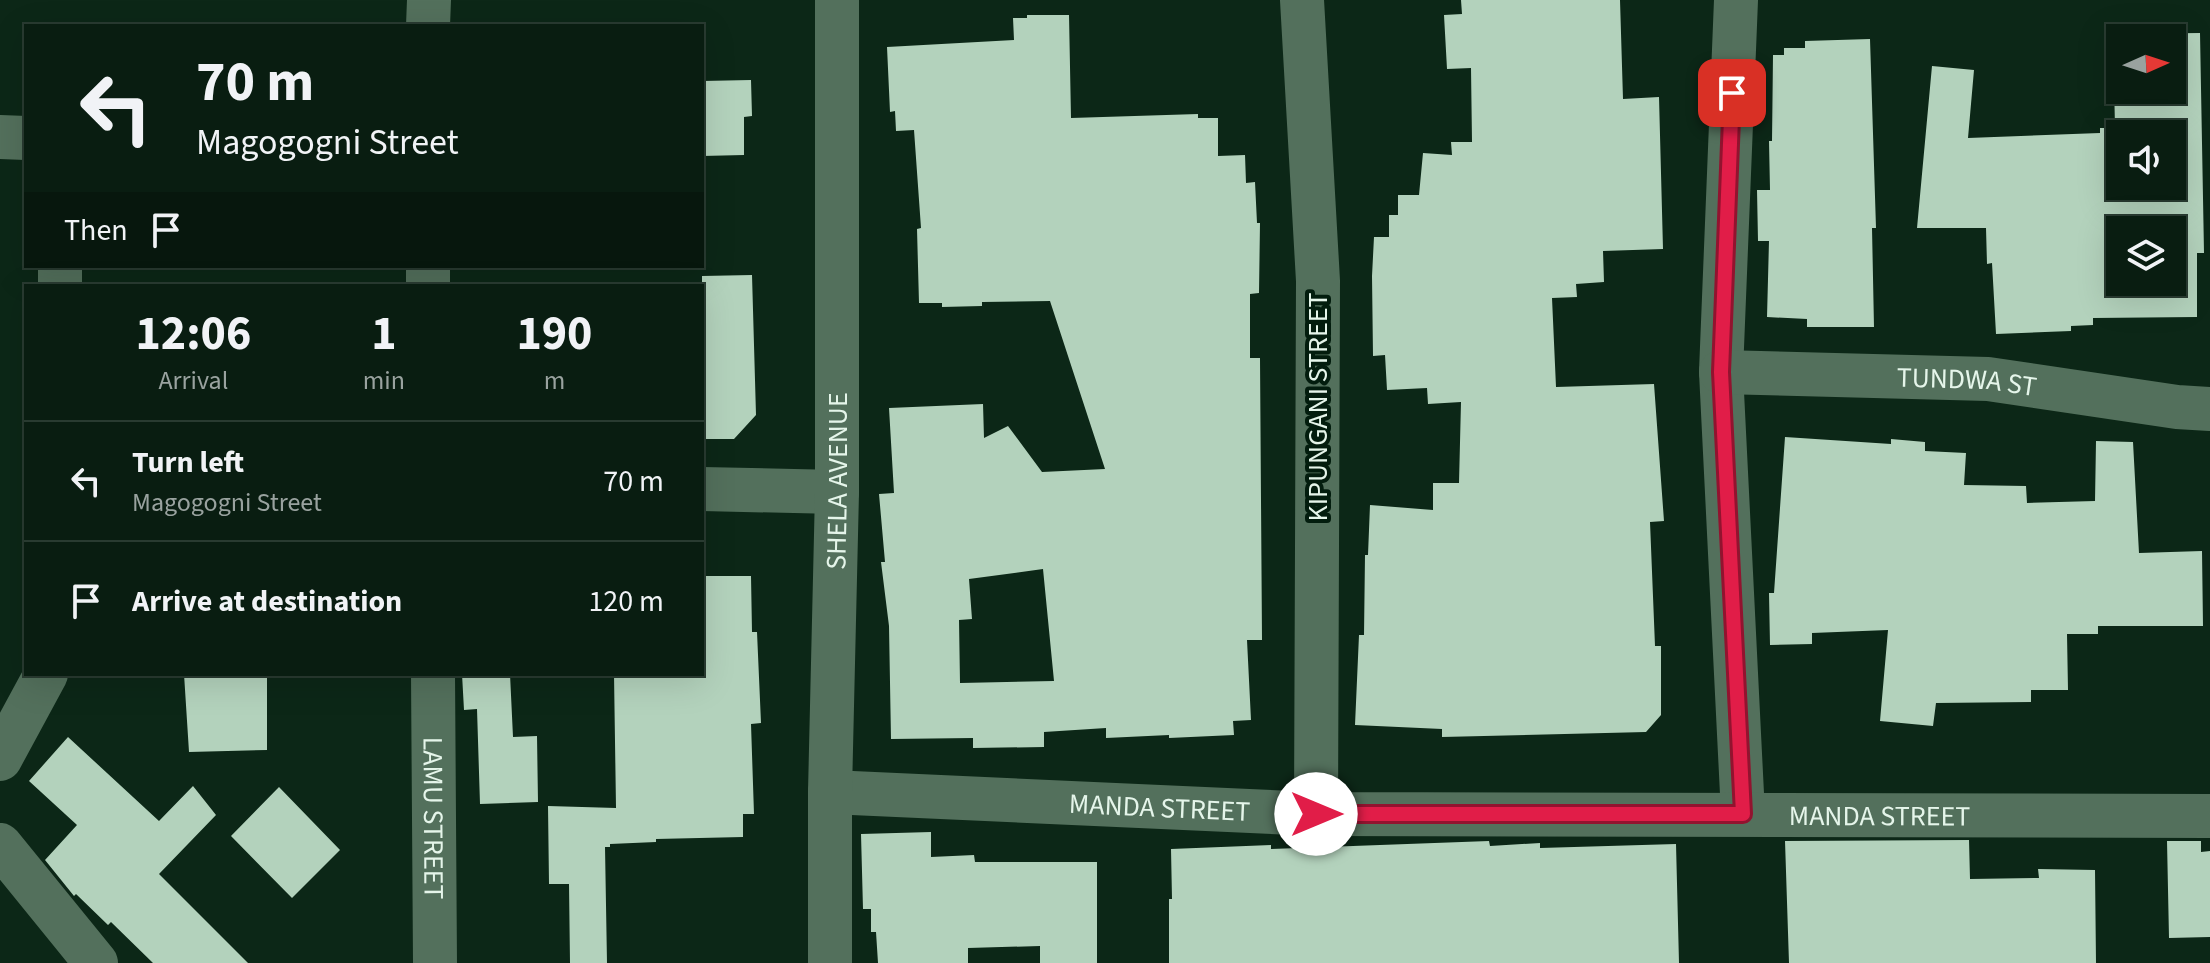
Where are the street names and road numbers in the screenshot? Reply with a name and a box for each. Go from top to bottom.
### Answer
street label: KIPUNGANI STREET [1298,293,1338,521]
street label: TUNDWA ST [1896,358,2039,407]
street label: SHELA AVENUE [816,392,858,570]
street label: LAMU STREET [412,736,454,900]
street label: MANDA STREET [1068,784,1251,832]
street label: MANDA STREET [1789,796,1970,836]

